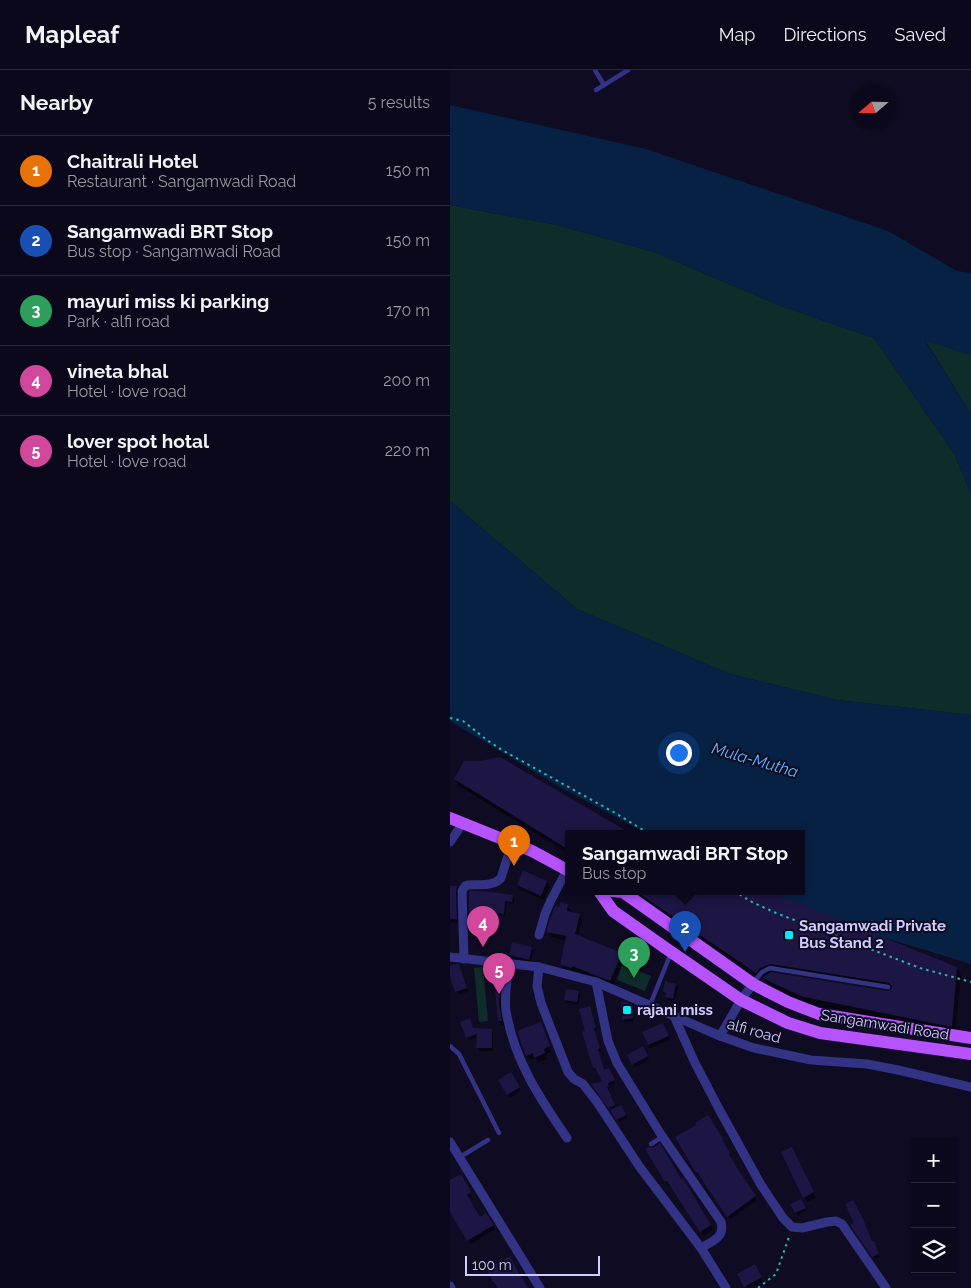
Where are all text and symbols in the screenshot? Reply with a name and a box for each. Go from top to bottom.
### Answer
text: Mapleaf [25,20,119,49]
text: Map [719,24,755,45]
text: Directions [783,24,867,45]
text: Saved [895,24,946,45]
north arrow [851,85,896,130]
text: Nearby [20,90,93,115]
text: 5 results [368,93,430,112]
text: Chaitrali Hotel [67,150,198,172]
text: 1 [32,161,40,180]
text: 150 m [386,161,430,180]
text: Restaurant · Sangamwadi Road [67,172,296,191]
text: Sangamwadi BRT Stop [67,220,273,242]
text: 2 [31,231,41,250]
text: 150 m [386,231,430,250]
text: Bus stop · Sangamwadi Road [67,242,281,261]
text: mayuri miss ki parking [67,290,269,312]
text: 3 [32,301,40,320]
text: 170 m [386,301,430,320]
text: Park · alfi road [67,312,170,331]
text: vineta bhal [67,360,168,382]
text: 4 [31,371,41,390]
text: 200 m [383,371,430,390]
text: Hotel · love road [67,382,187,401]
text: lover spot hotal [67,430,209,452]
text: 5 [32,441,40,460]
text: 220 m [385,441,430,460]
text: Hotel · love road [67,452,187,471]
water label: Mula-Mutha [710,739,801,782]
your location [666,740,692,766]
pin: 1 [498,825,530,866]
popup [565,830,805,895]
text: Sangamwadi BRT Stop [582,842,788,864]
text: Bus stop [582,864,646,883]
pin: 4 [467,906,499,947]
pin: 2 [669,911,701,952]
place label: Sangamwadi Private Bus Stand 2 [799,917,946,952]
marker: Sangamwadi Private Bus Stand 2 [783,929,795,941]
pin: 3 [618,937,650,978]
pin: 5 [483,953,515,994]
place label: rajani miss [637,1001,713,1019]
marker: rajani miss [621,1004,633,1016]
street label: Sangamwadi Road [820,1006,950,1044]
street label: alfi road [725,1015,783,1047]
map controls [911,1138,956,1273]
button: + [911,1138,956,1183]
button: − [911,1183,956,1228]
button: layers [911,1228,956,1273]
scale bar [465,1253,600,1276]
text: 100 m [472,1257,512,1273]

